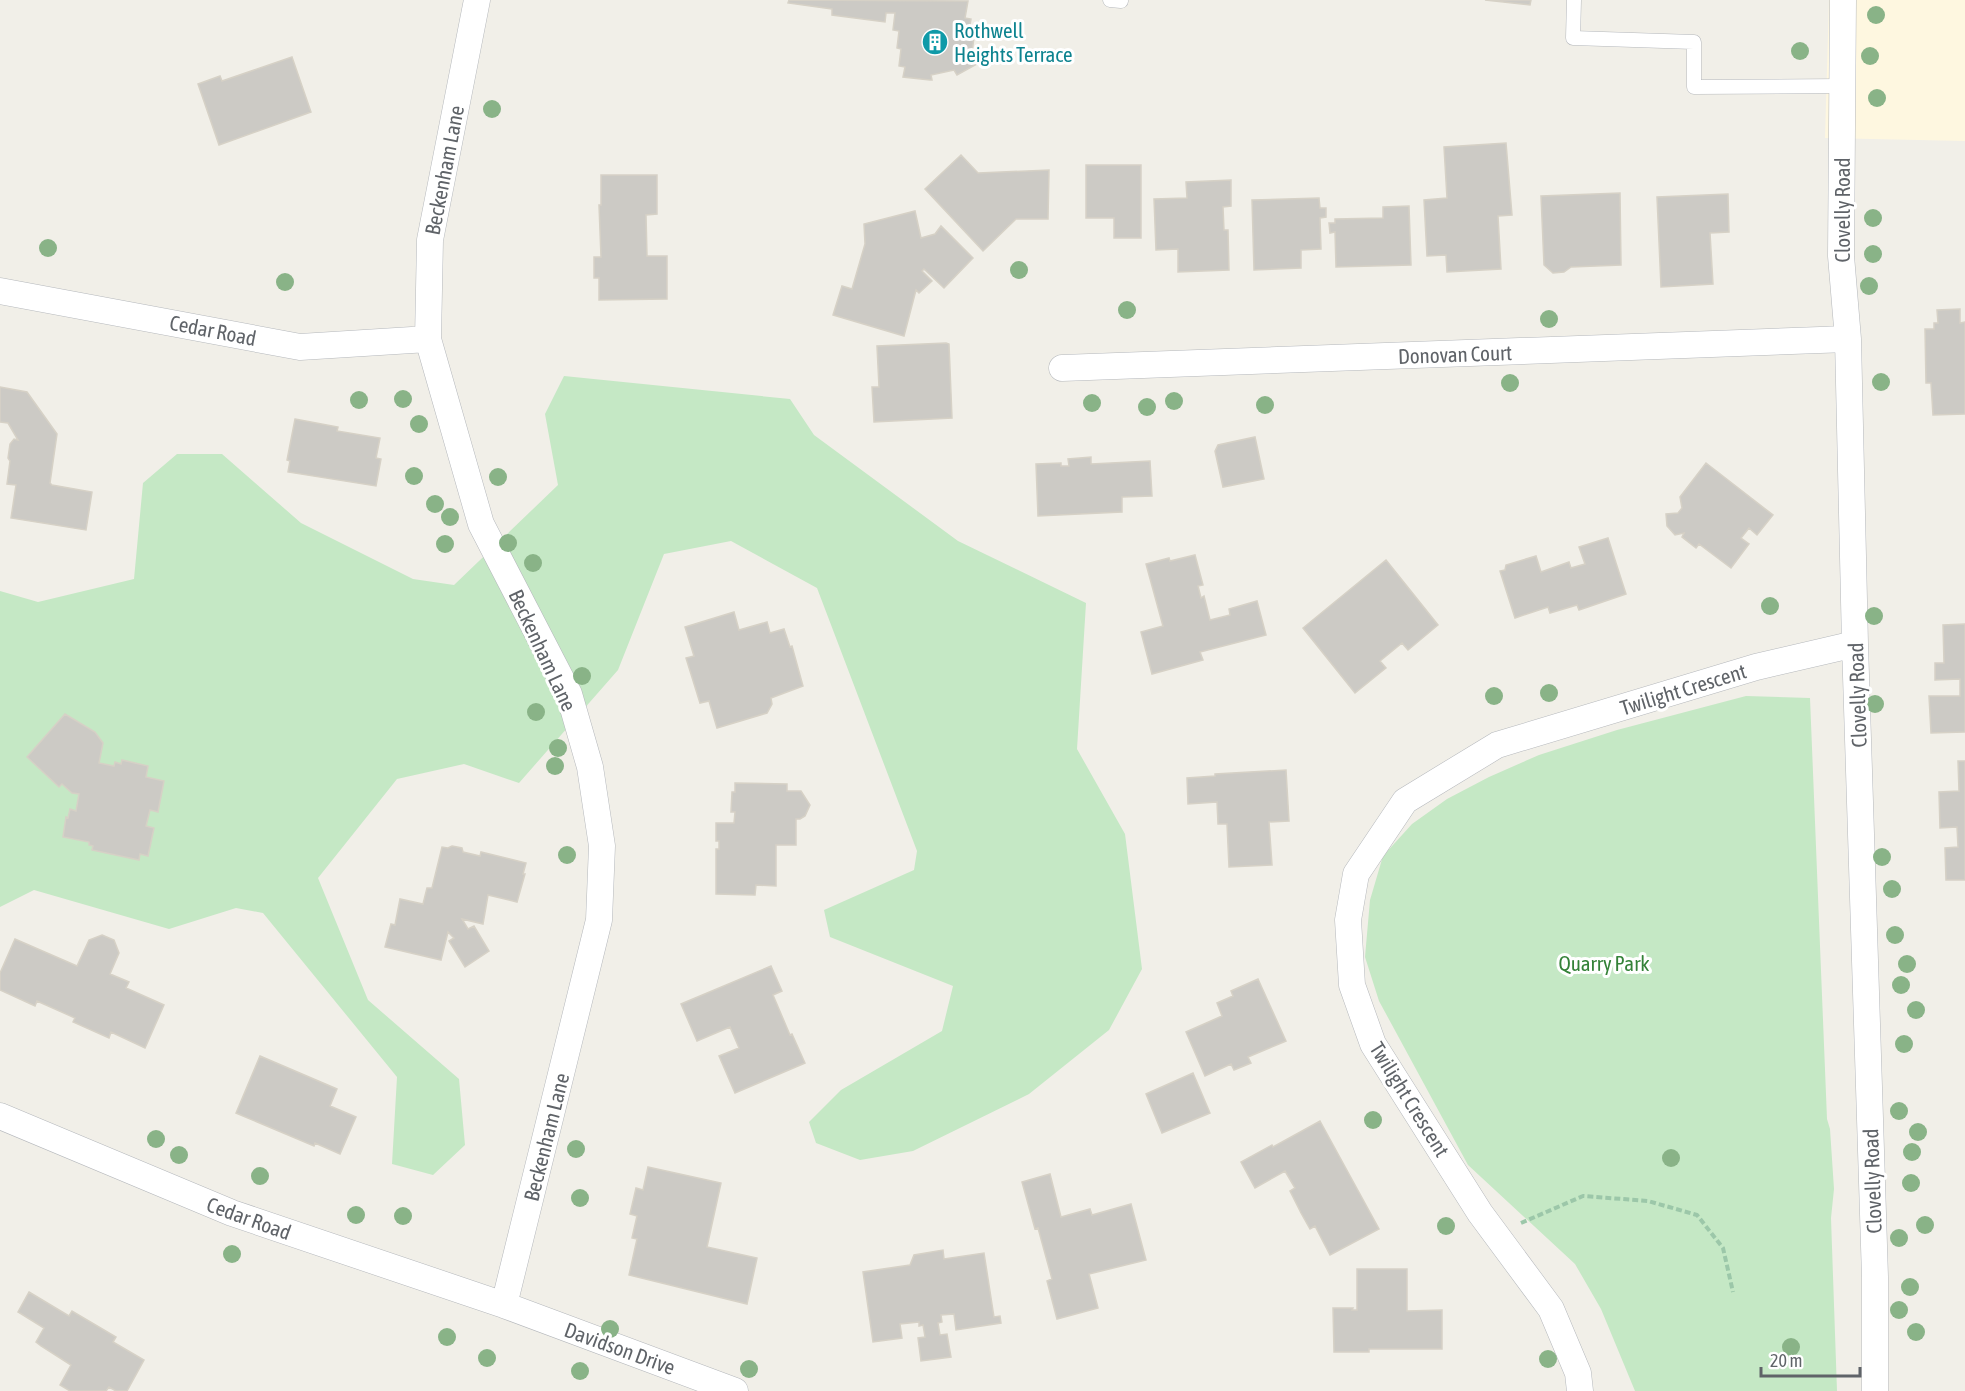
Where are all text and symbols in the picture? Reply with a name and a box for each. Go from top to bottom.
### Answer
place label: Rothwell Heights Terrace [954,18,1073,66]
building icon: Rothwell Heights Terrace [920,27,950,57]
street label: Beckenham Lane [420,103,468,237]
street label: Clovelly Road [1830,158,1854,262]
street label: Cedar Road [168,310,258,350]
street label: Donovan Court [1397,340,1513,368]
street label: Beckenham Lane [504,585,582,715]
street label: Clovelly Road [1843,642,1871,748]
street label: Twilight Crescent [1617,658,1749,720]
park label: Quarry Park [1558,951,1650,975]
street label: Twilight Crescent [1365,1037,1455,1161]
street label: Beckenham Lane [518,1070,574,1204]
street label: Clovelly Road [1858,1128,1886,1234]
street label: Cedar Road [204,1192,294,1244]
street label: Davidson Drive [561,1317,679,1379]
scale bar [1761,1340,1860,1378]
text: 20 m [1770,1350,1802,1371]

